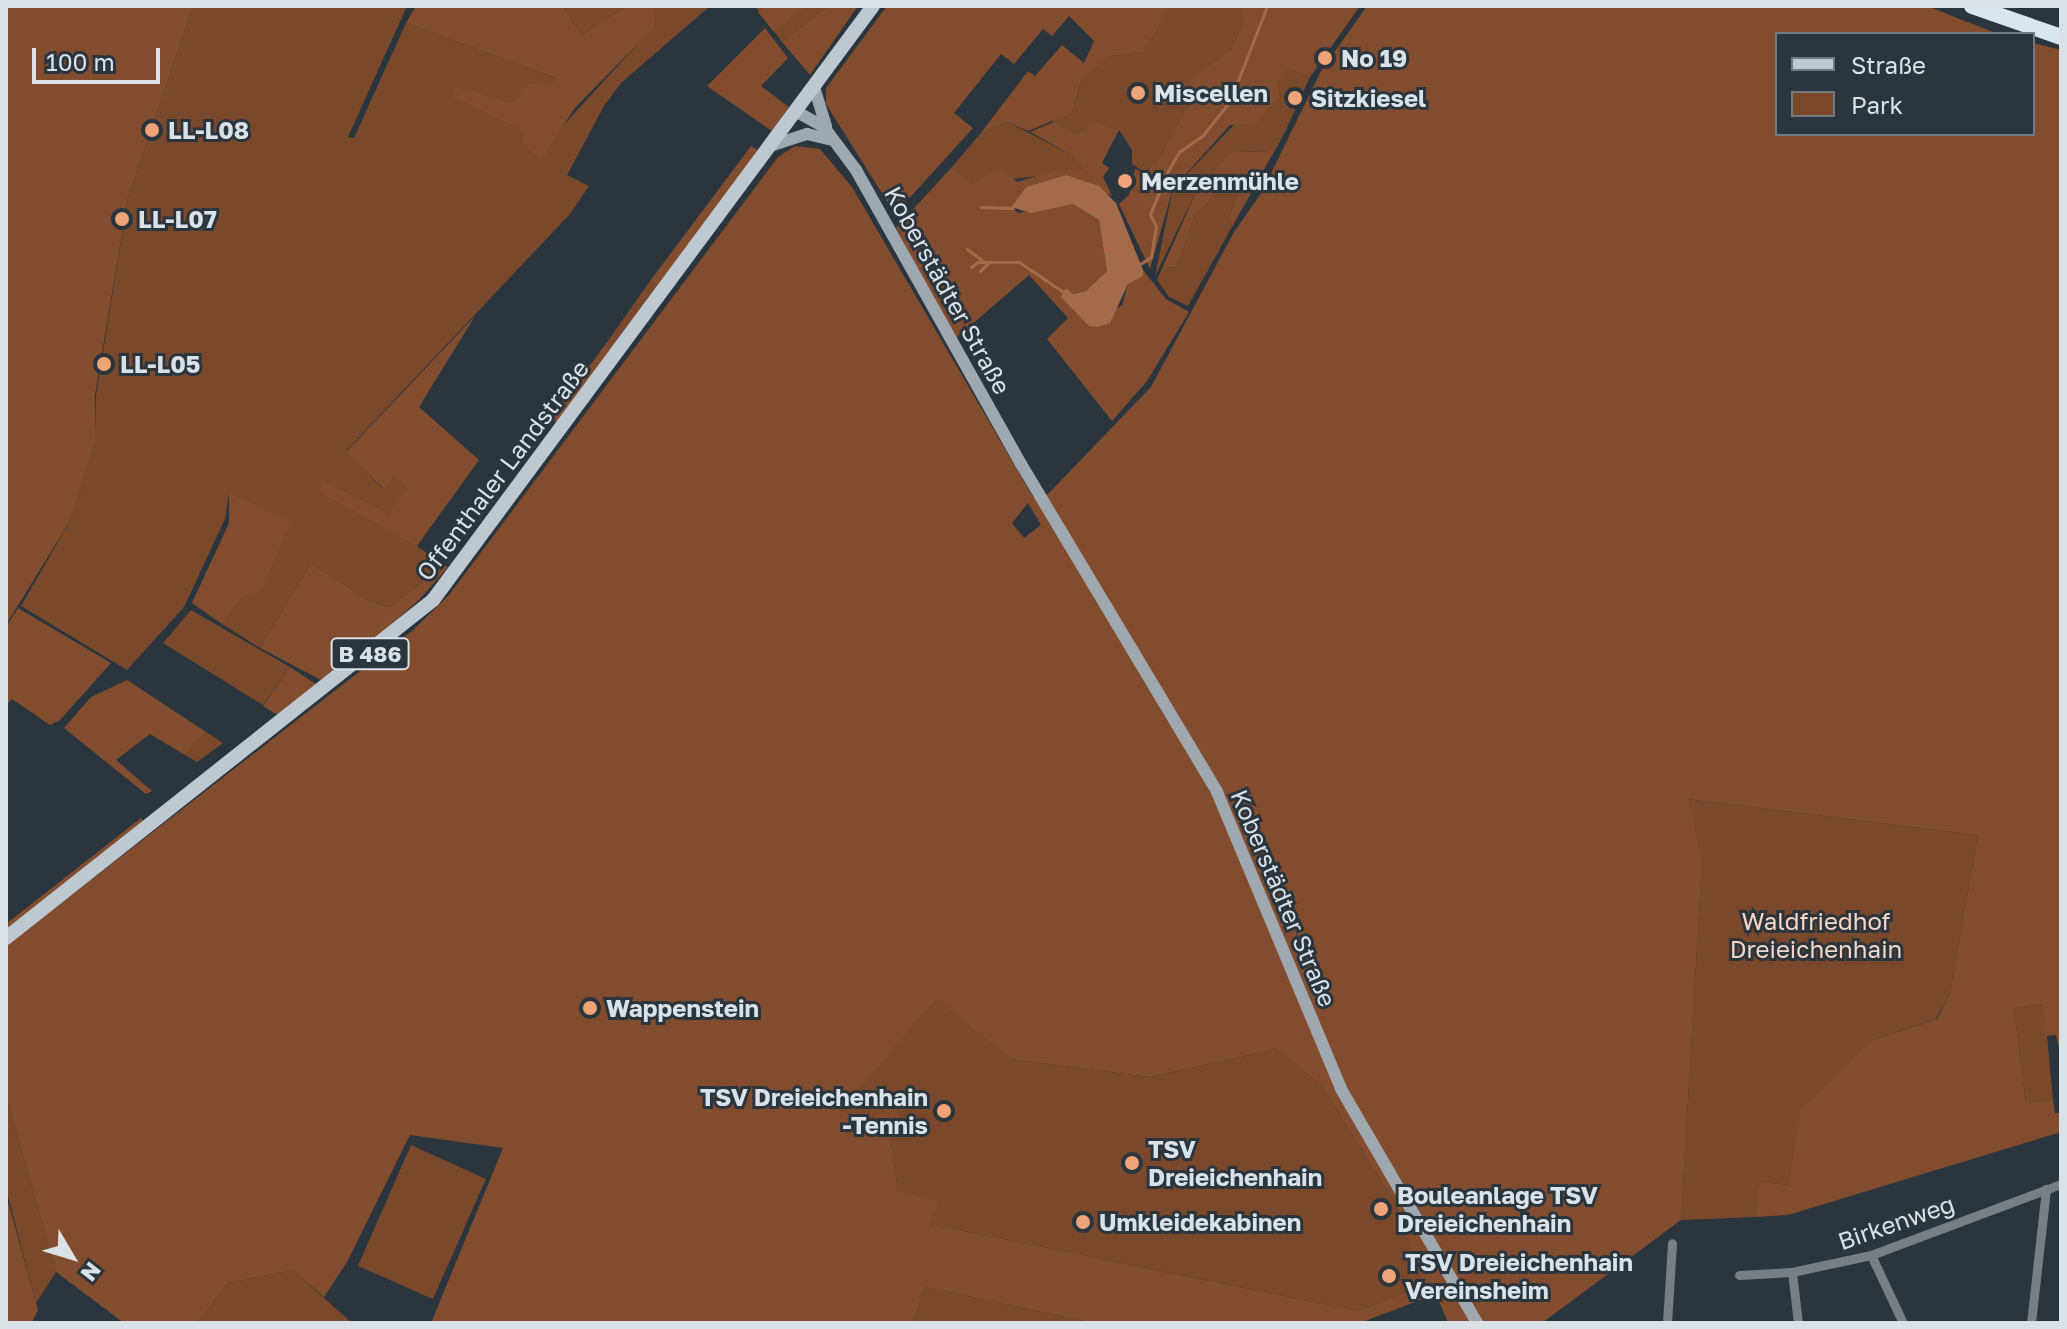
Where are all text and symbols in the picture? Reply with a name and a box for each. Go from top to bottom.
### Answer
scale bar [36,32,164,82]
legend [1775,32,2035,136]
place label: No 19 [1341,44,1407,72]
text: 100 m [46,47,115,76]
marker: No 19 [1316,49,1334,67]
text: Straße [1851,50,1926,79]
place label: Miscellen [1154,79,1268,107]
marker: Miscellen [1129,84,1147,102]
place label: Sitzkiesel [1311,84,1426,112]
marker: Sitzkiesel [1286,89,1304,107]
text: Park [1851,90,1903,119]
place label: LL-L08 [168,116,249,144]
marker: LL-L08 [143,121,161,139]
place label: Merzenmühle [1141,167,1299,195]
marker: Merzenmühle [1116,172,1134,190]
street label: Koberstädter Straße [879,181,1017,399]
place label: LL-L07 [138,205,217,233]
marker: LL-L07 [113,210,131,228]
place label: LL-L05 [120,350,200,378]
street label: Offenthaler Landstraße [410,354,594,586]
marker: LL-L05 [95,355,113,373]
road number: B 486 [330,636,410,672]
street label: Koberstädter Straße [1225,785,1343,1011]
park label: Waldfriedhof Dreieichenhain [1730,907,1902,963]
place label: Wappenstein [606,994,759,1022]
marker: Wappenstein [581,999,599,1017]
place label: TSV Dreieichenhain -Tennis [700,1083,928,1139]
marker: TSV Dreieichenhain -Tennis [935,1102,953,1120]
place label: TSV Dreieichenhain [1148,1135,1322,1191]
marker: TSV Dreieichenhain [1123,1154,1141,1172]
place label: Bouleanlage TSV Dreieichenhain [1397,1181,1598,1237]
street label: Birkenweg [1834,1189,1958,1255]
marker: Bouleanlage TSV Dreieichenhain [1372,1200,1390,1218]
place label: Umkleidekabinen [1099,1208,1301,1236]
marker: Umkleidekabinen [1074,1213,1092,1231]
north arrow [32,1217,112,1297]
place label: TSV Dreieichenhain Vereinsheim [1405,1248,1633,1304]
text: N [76,1257,107,1287]
marker: TSV Dreieichenhain Vereinsheim [1380,1267,1398,1285]

